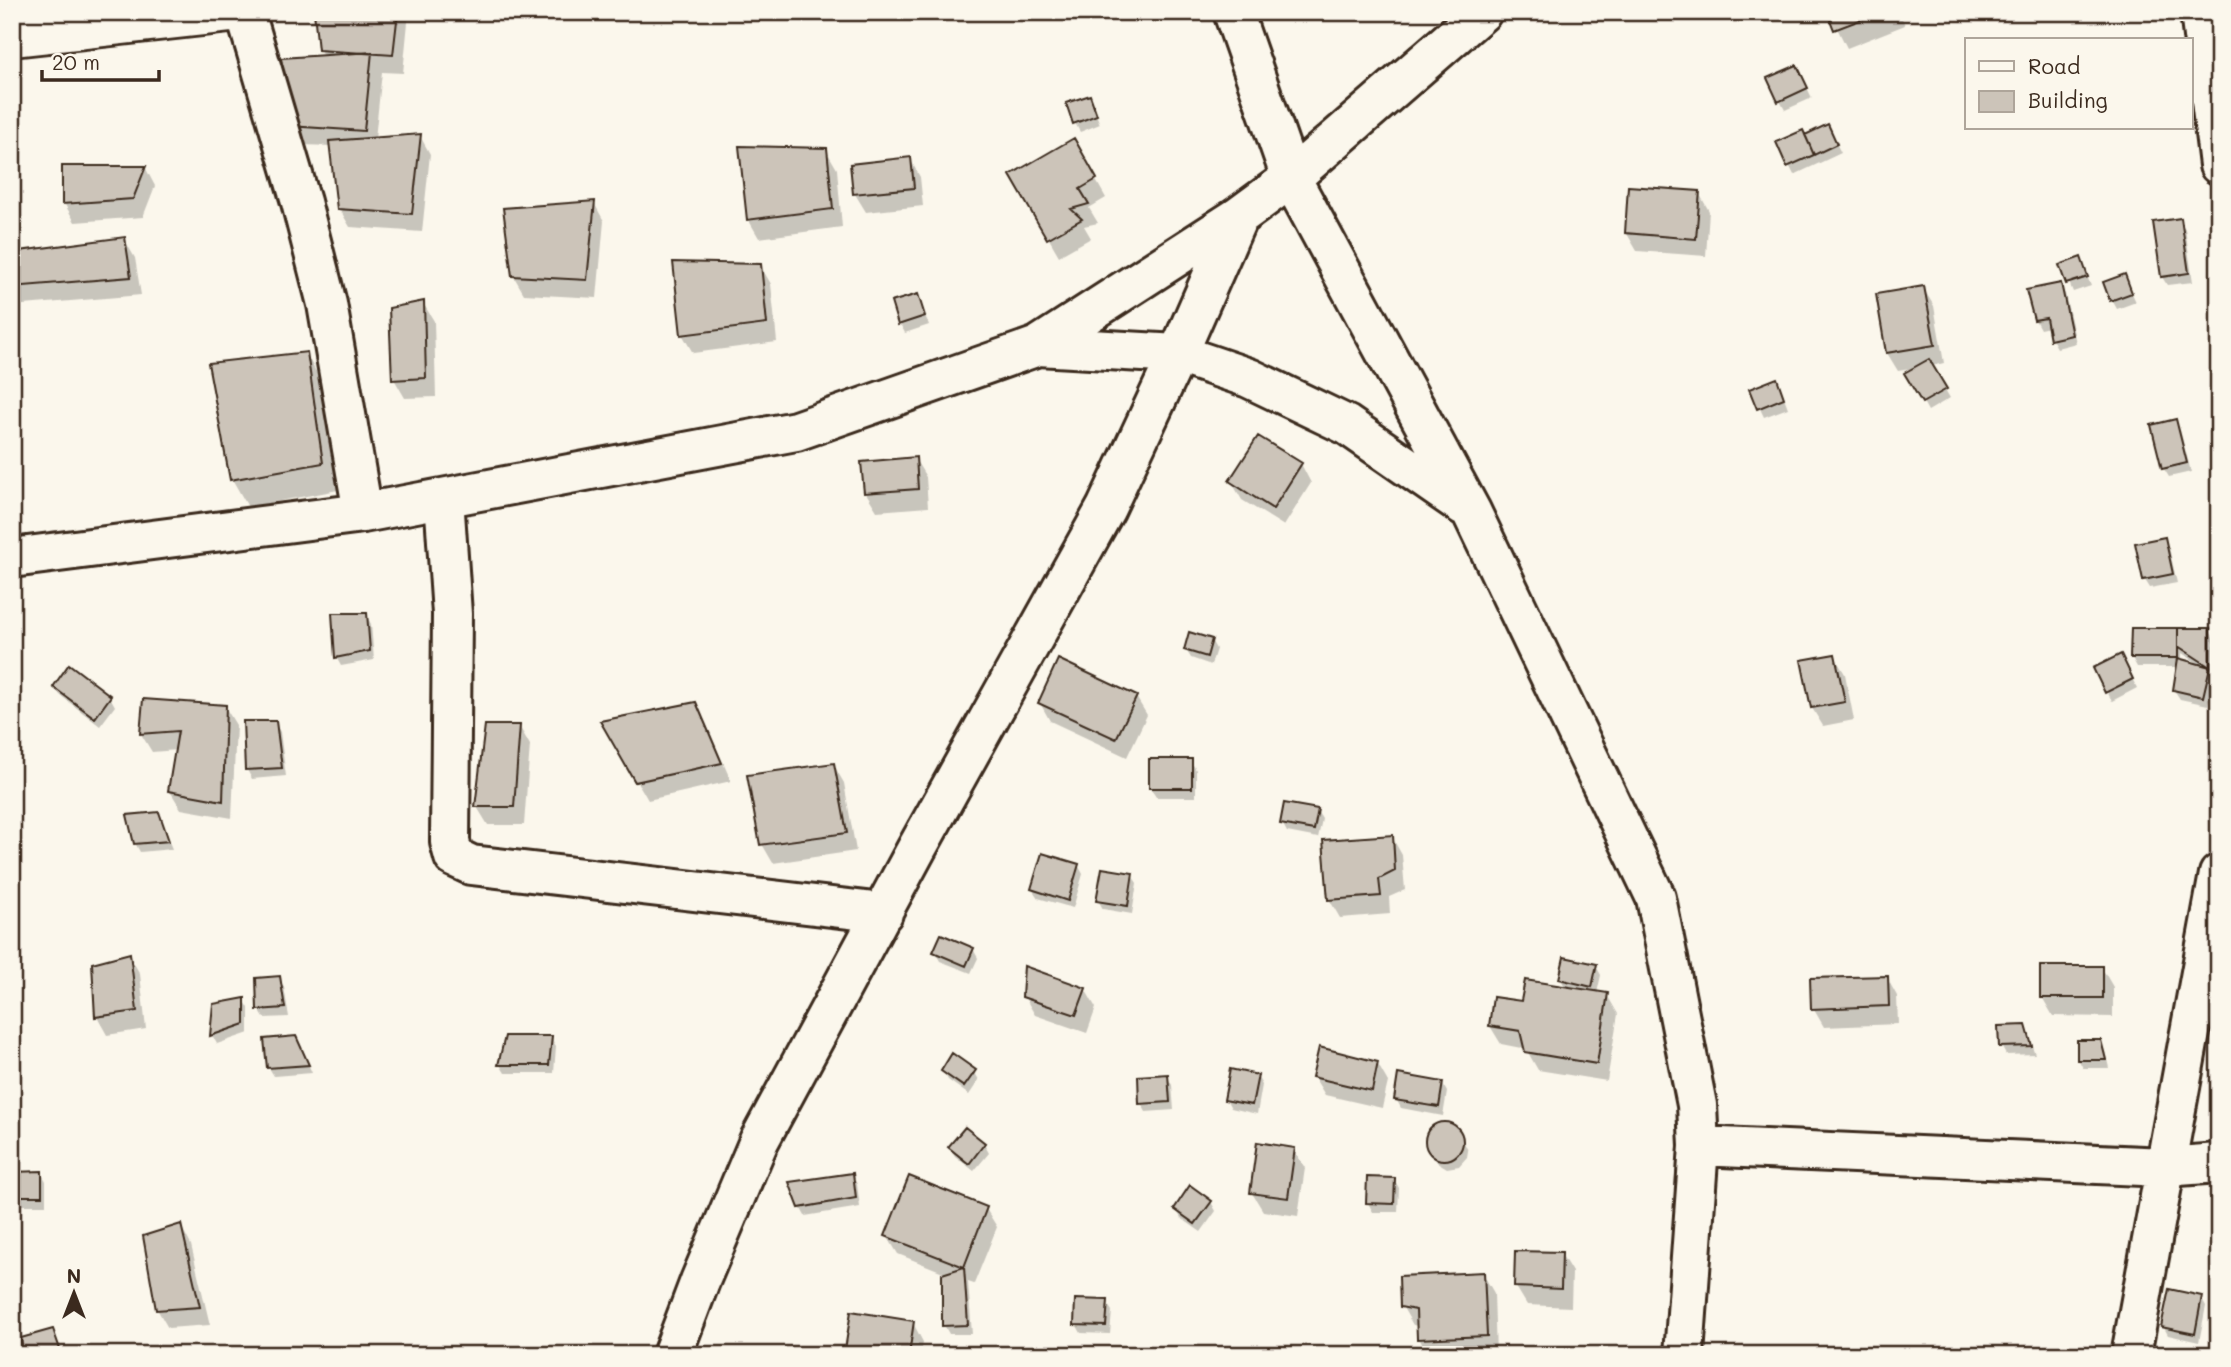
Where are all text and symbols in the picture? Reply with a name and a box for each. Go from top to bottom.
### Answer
scale bar [42,38,159,82]
legend [1965,38,2192,130]
text: 20 m [52,48,100,75]
text: Road [2028,52,2080,79]
text: Building [2028,86,2108,113]
north arrow [38,1258,108,1328]
text: N [67,1263,81,1288]

